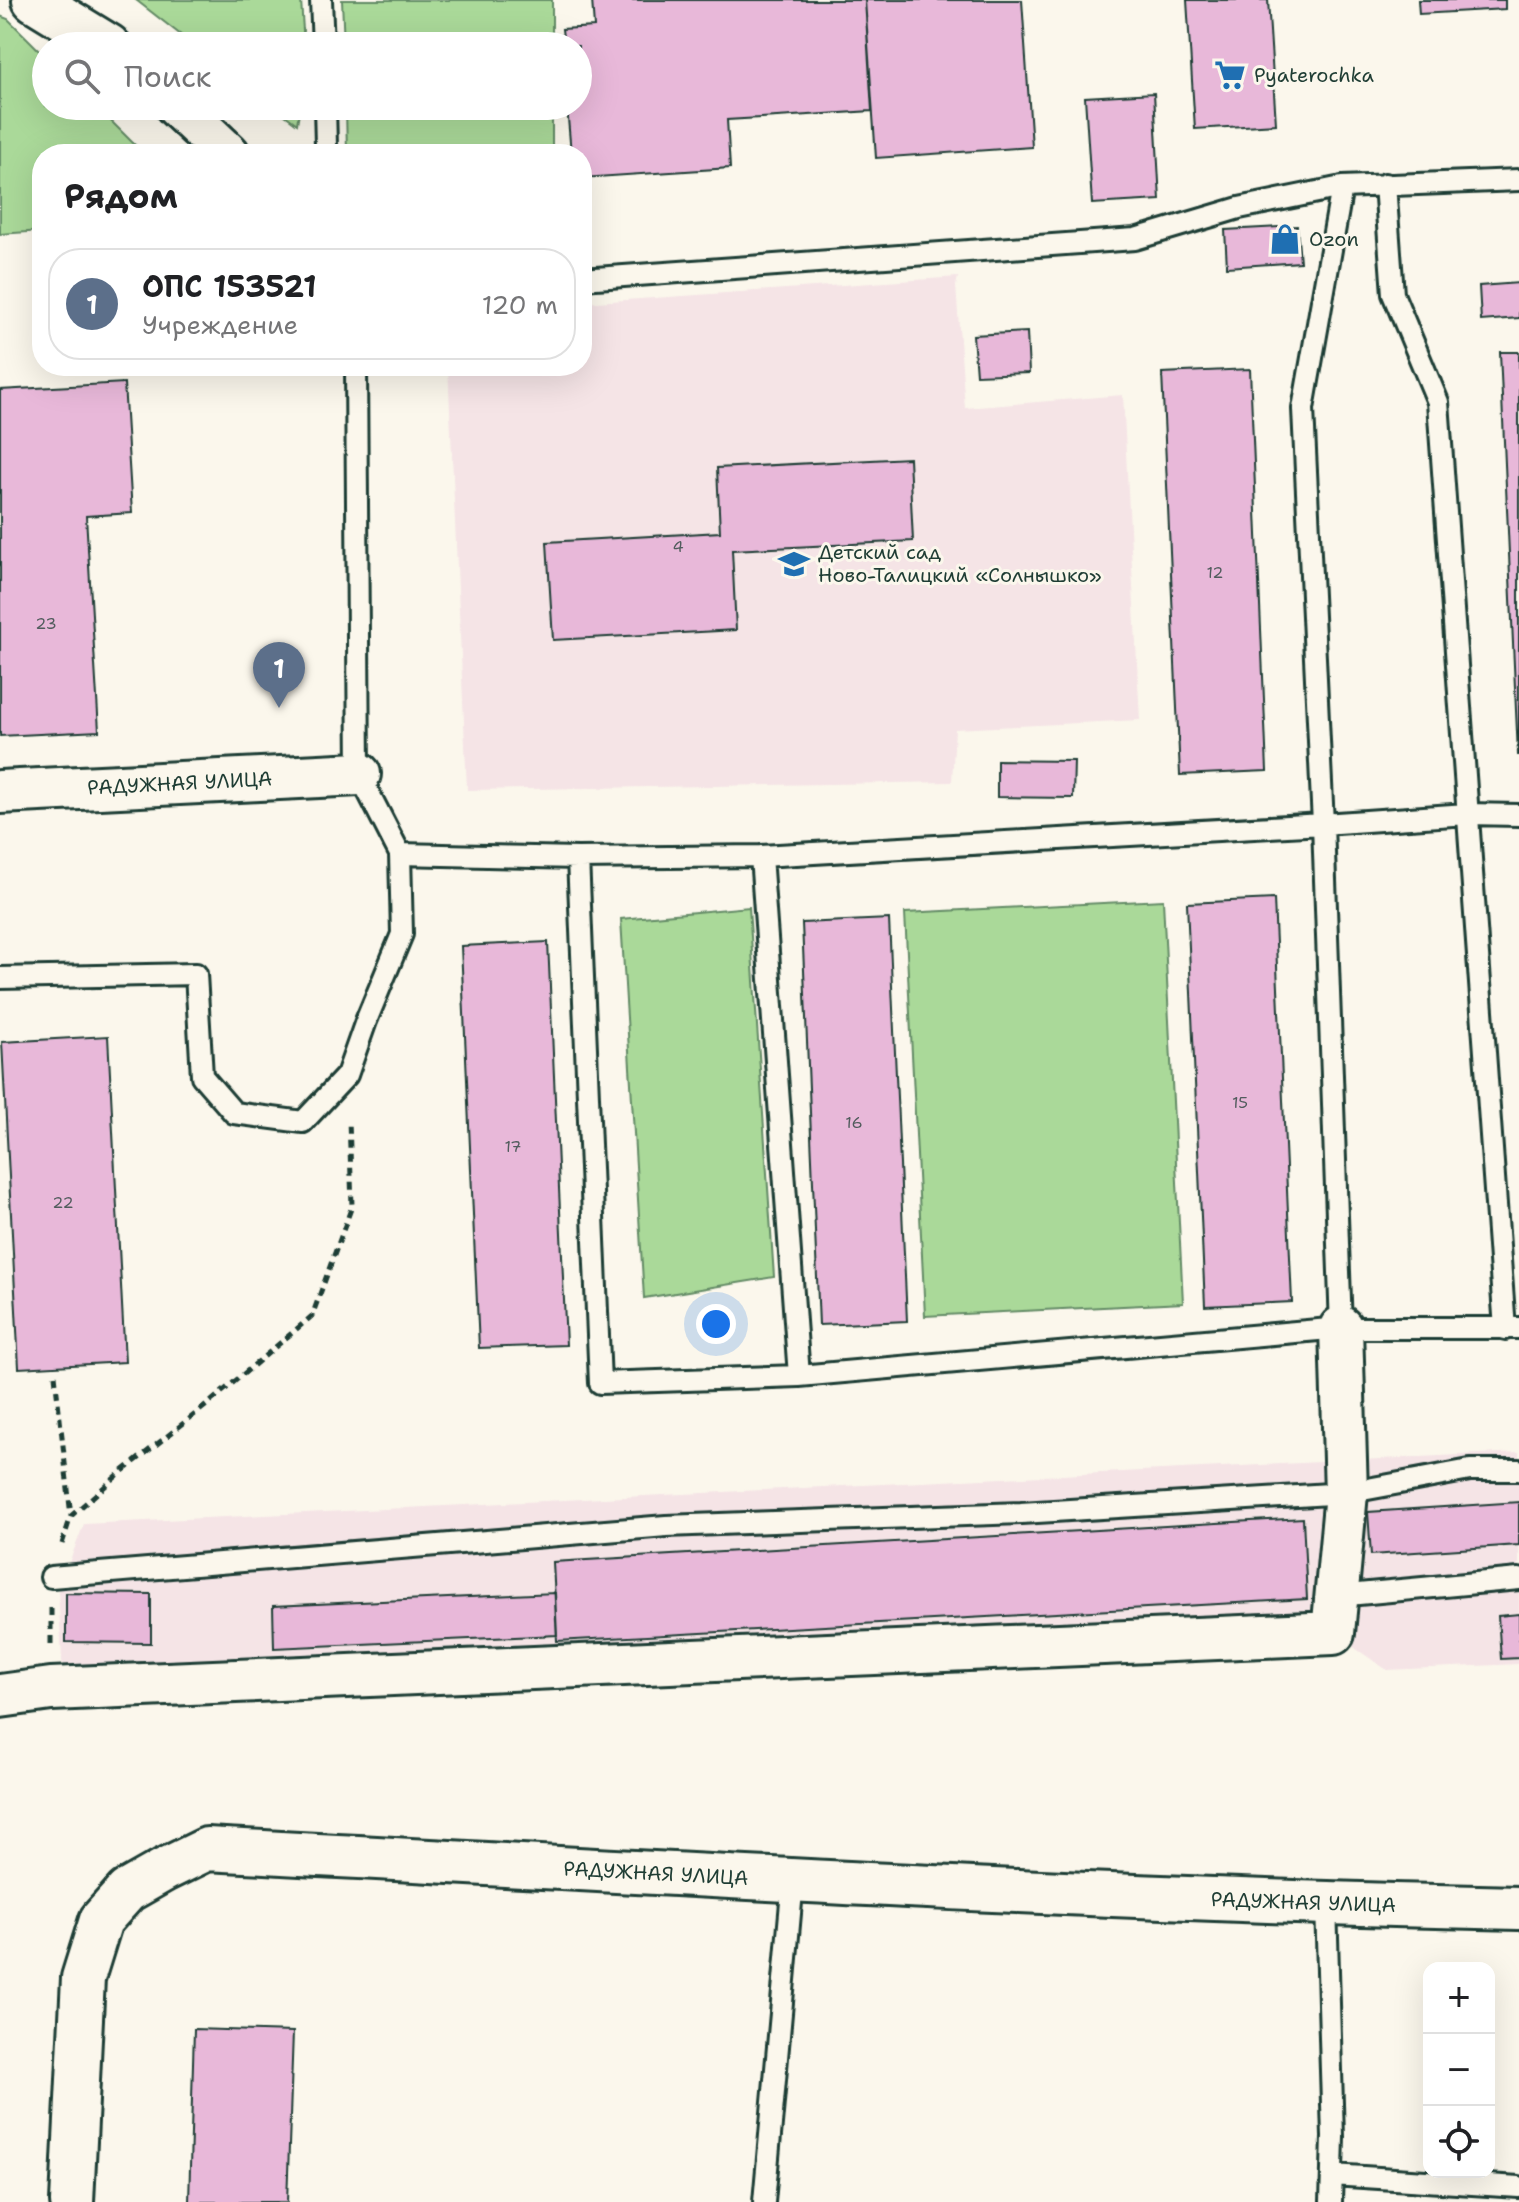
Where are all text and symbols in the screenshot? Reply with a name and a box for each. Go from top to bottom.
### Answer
search box [32,32,592,120]
icon: search [60,54,104,98]
text: Поиск [124,56,212,97]
supermarket icon: Pyaterochka [1213,58,1247,92]
place label: Pyaterochka [1254,62,1374,88]
text: Рядом [64,173,178,219]
shop icon: Ozon [1268,222,1302,256]
place label: Ozon [1309,226,1359,252]
text: ОПС 153521 [142,266,317,307]
text: 1 [86,287,98,322]
text: 120 m [482,287,558,322]
text: Учреждение [142,307,298,342]
house number: 4 [672,536,684,557]
place label: Детский сад Ново-Талицкий «Солнышко» [818,539,1102,588]
school or university icon: Детский сад Ново-Талицкий «Солнышко» [777,547,811,581]
house number: 12 [1206,562,1224,583]
house number: 23 [35,613,57,634]
pin: 1 [253,642,305,708]
street label: РАДУЖНАЯ УЛИЦА [87,765,273,801]
house number: 15 [1232,1092,1248,1113]
house number: 16 [845,1112,863,1133]
house number: 17 [504,1136,522,1157]
house number: 22 [52,1192,74,1213]
your location [696,1304,736,1344]
street label: РАДУЖНАЯ УЛИЦА [563,1855,749,1891]
street label: РАДУЖНАЯ УЛИЦА [1210,1886,1396,1918]
map controls [1423,1962,1495,2178]
button: + [1423,1962,1495,2034]
button: − [1423,2034,1495,2106]
button: locate [1423,2106,1495,2178]

